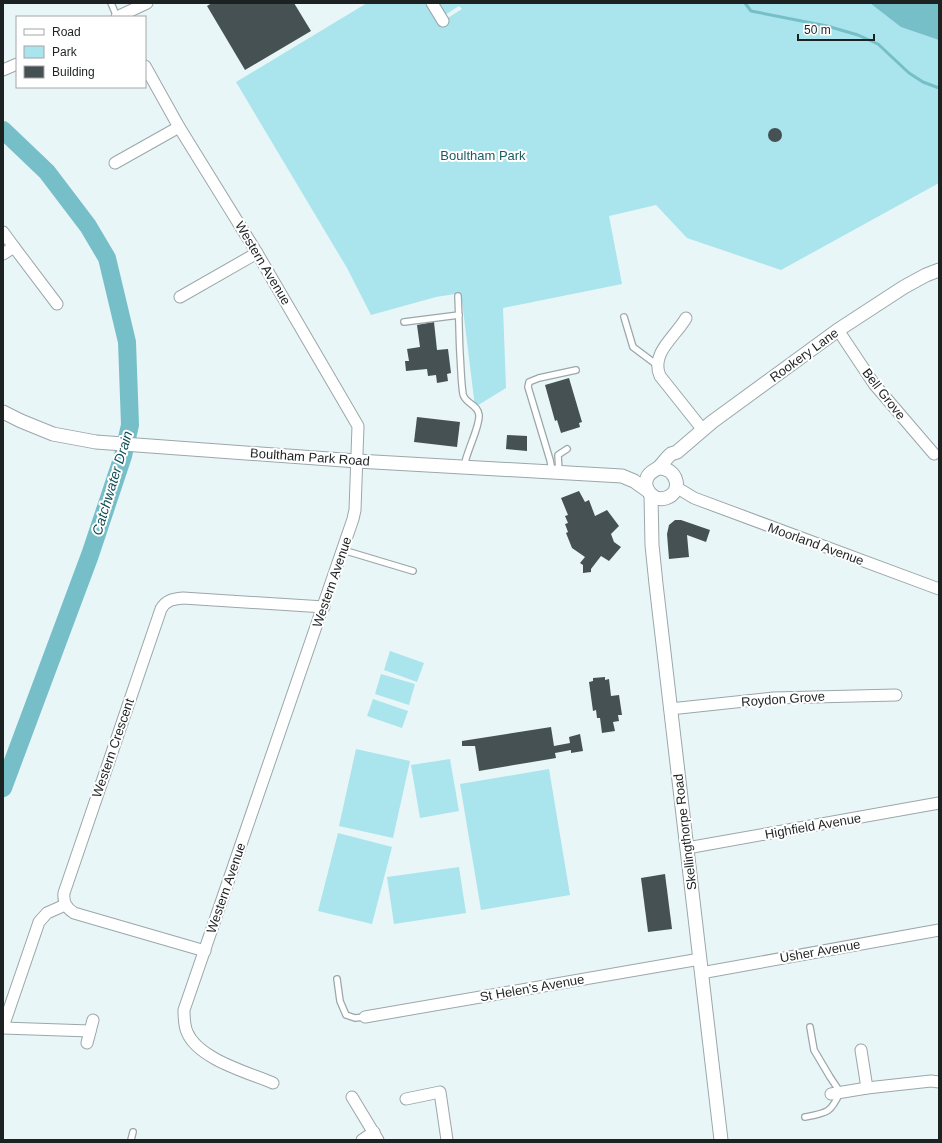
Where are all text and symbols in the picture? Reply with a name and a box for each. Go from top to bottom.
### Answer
legend [16,16,146,88]
scale bar [798,16,874,42]
text: 50 m [804,23,831,37]
text: Road [52,25,81,39]
text: Park [52,45,78,59]
text: Building [52,65,95,79]
park label: Boultham Park [440,148,526,163]
street label: Western Avenue [232,218,294,308]
street label: Rookery Lane [767,325,841,385]
street label: Bell Grove [859,365,909,423]
water label: Catchwater Drain [89,429,136,537]
street label: Boultham Park Road [250,445,370,469]
street label: Moorland Avenue [766,520,866,568]
street label: Western Avenue [309,535,355,629]
street label: Roydon Grove [741,689,825,709]
street label: Western Crescent [89,696,137,800]
street label: Skellingthorpe Road [670,773,700,891]
street label: Highfield Avenue [764,810,862,842]
street label: Western Avenue [203,841,249,935]
street label: Usher Avenue [779,937,861,965]
street label: St Helen's Avenue [479,971,585,1005]

